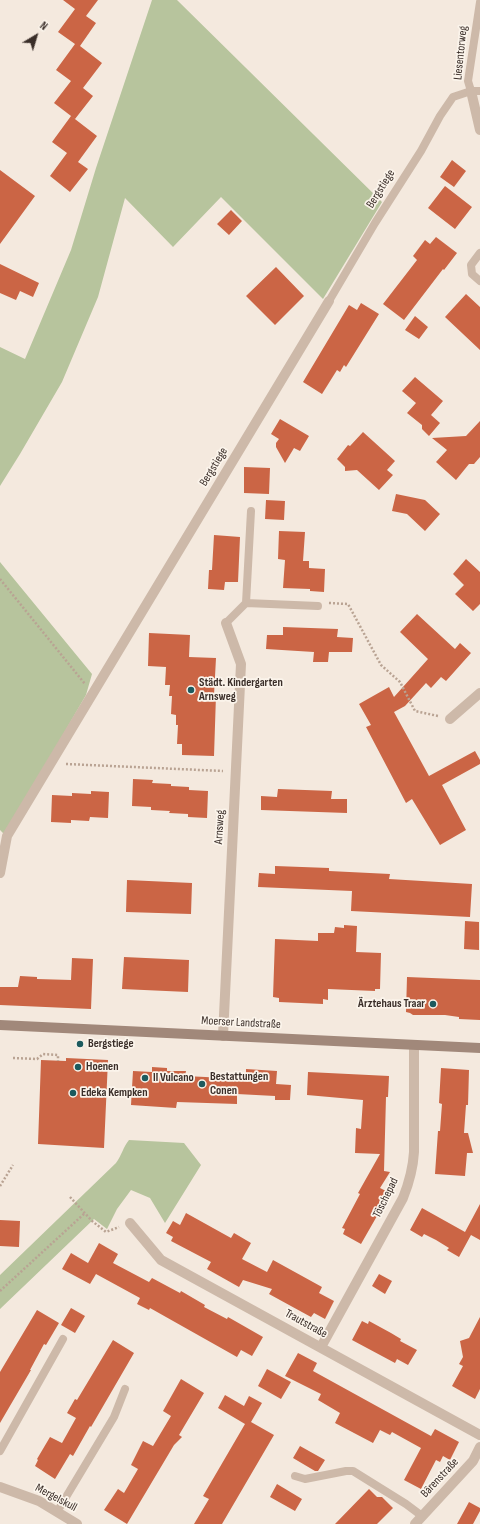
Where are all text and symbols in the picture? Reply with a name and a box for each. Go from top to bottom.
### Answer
north arrow [16,16,56,56]
text: N [37,19,50,33]
street label: Liesentorweg [451,25,471,81]
street label: Bergstiege [364,167,398,211]
street label: Bergstiege [197,445,231,489]
place label: Städt. Kindergarten Arnsweg [199,676,283,704]
marker: Städt. Kindergarten Arnsweg [186,685,196,695]
street label: Arnsweg [212,809,228,845]
place label: Ärztehaus Traar [358,997,425,1011]
marker: Ärztehaus Traar [428,999,438,1009]
street label: Moerser Landstraße [201,1014,281,1032]
place label: Bergstiege [88,1037,134,1051]
marker: Bergstiege [75,1039,85,1049]
place label: Hoenen [86,1060,119,1074]
marker: Hoenen [73,1062,83,1072]
place label: Bestattungen Conen [210,1070,268,1098]
place label: Il Vulcano [153,1071,194,1085]
marker: Il Vulcano [140,1073,150,1083]
marker: Bestattungen Conen [197,1079,207,1089]
place label: Edeka Kempken [81,1086,148,1100]
marker: Edeka Kempken [68,1088,78,1098]
street label: Töschepad [370,1176,402,1220]
street label: Trautstraße [282,1307,330,1341]
street label: Bärenstraße [418,1455,462,1501]
street label: Mergelskull [33,1481,79,1515]

